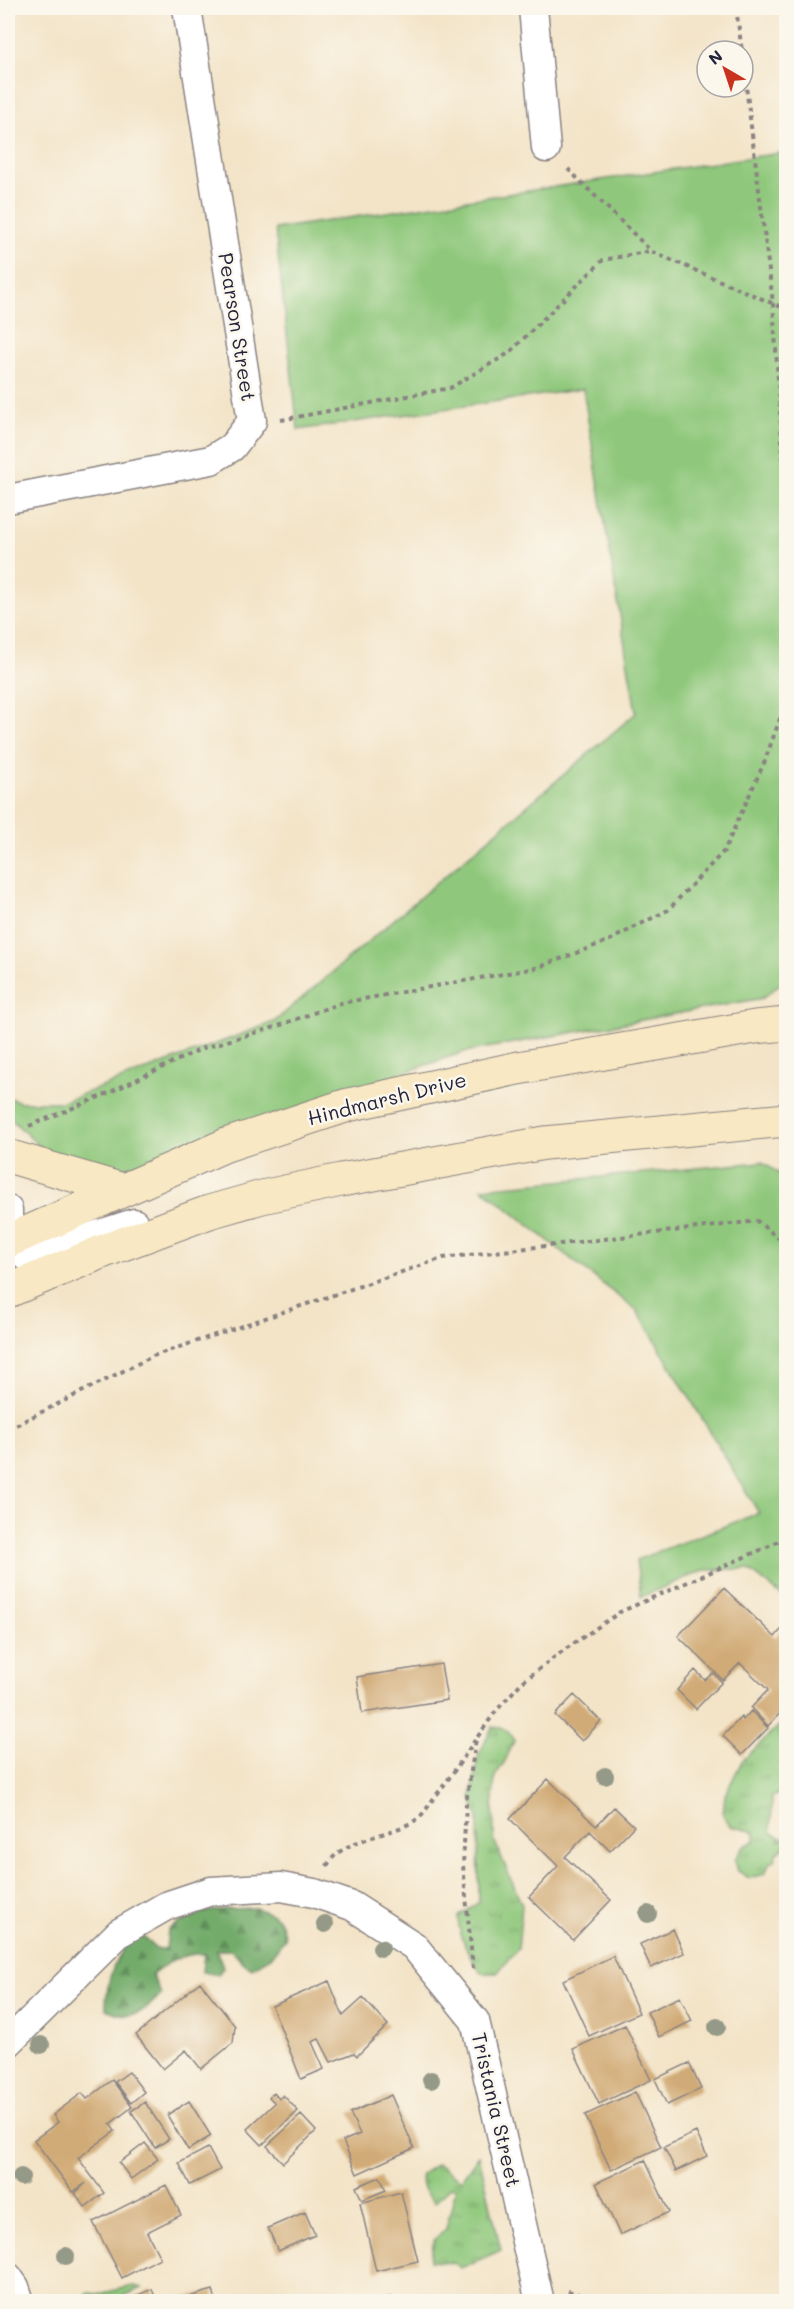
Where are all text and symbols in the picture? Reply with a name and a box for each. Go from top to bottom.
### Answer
north arrow [695,39,755,99]
text: N [704,45,727,69]
street label: Pearson Street [213,251,263,403]
street label: Hindmarsh Drive [305,1066,469,1130]
street label: Tristania Street [467,2030,527,2190]

